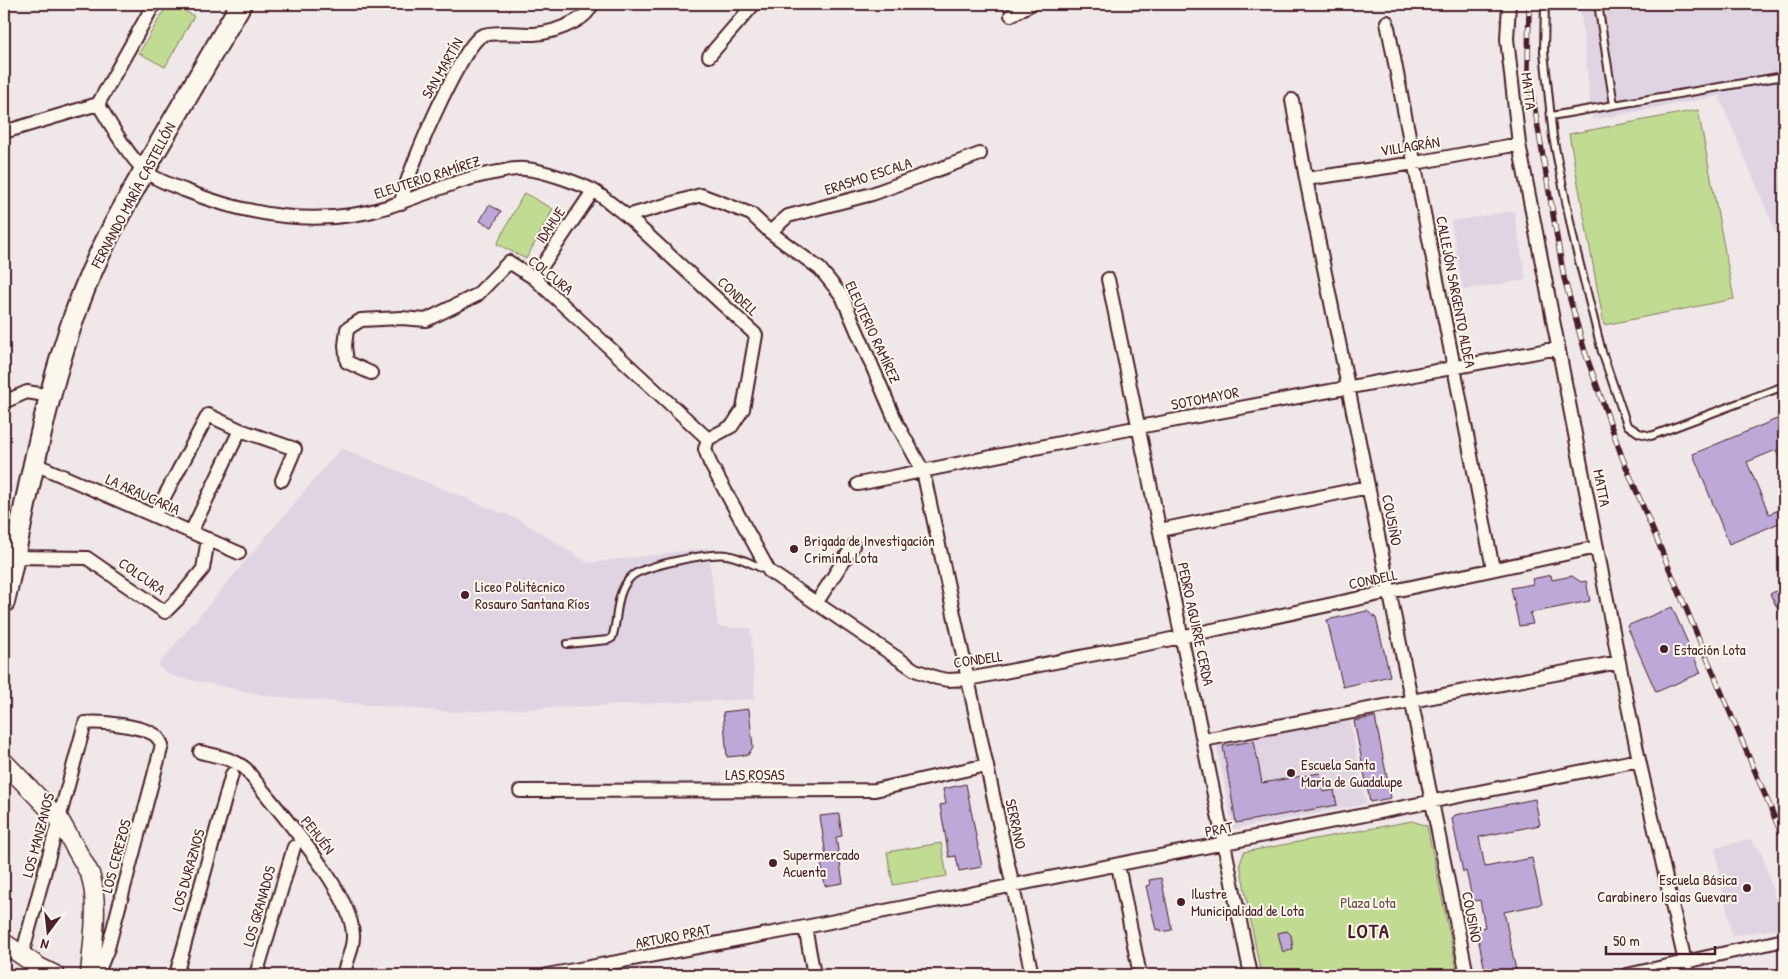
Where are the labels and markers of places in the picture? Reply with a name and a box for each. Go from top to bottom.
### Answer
place label: Brigada de Investigación Criminal Lota [804,530,935,568]
marker: Brigada de Investigación Criminal Lota [788,543,800,555]
place label: Liceo Politécnico Rosauro Santana Ríos [475,576,590,614]
marker: Liceo Politécnico Rosauro Santana Ríos [459,589,471,601]
place label: Estación Lota [1674,639,1746,660]
marker: Estación Lota [1658,643,1670,655]
place label: Escuela Santa María de Guadalupe [1301,754,1403,792]
marker: Escuela Santa María de Guadalupe [1285,767,1297,779]
place label: Supermercado Acuenta [783,844,860,882]
marker: Supermercado Acuenta [767,857,779,869]
place label: Escuela Básica Carabinero Isaias Guevara [1597,869,1737,907]
marker: Escuela Básica Carabinero Isaias Guevara [1741,882,1753,894]
place label: Ilustre Municipalidad de Lota [1191,883,1304,921]
marker: Ilustre Municipalidad de Lota [1175,896,1187,908]

